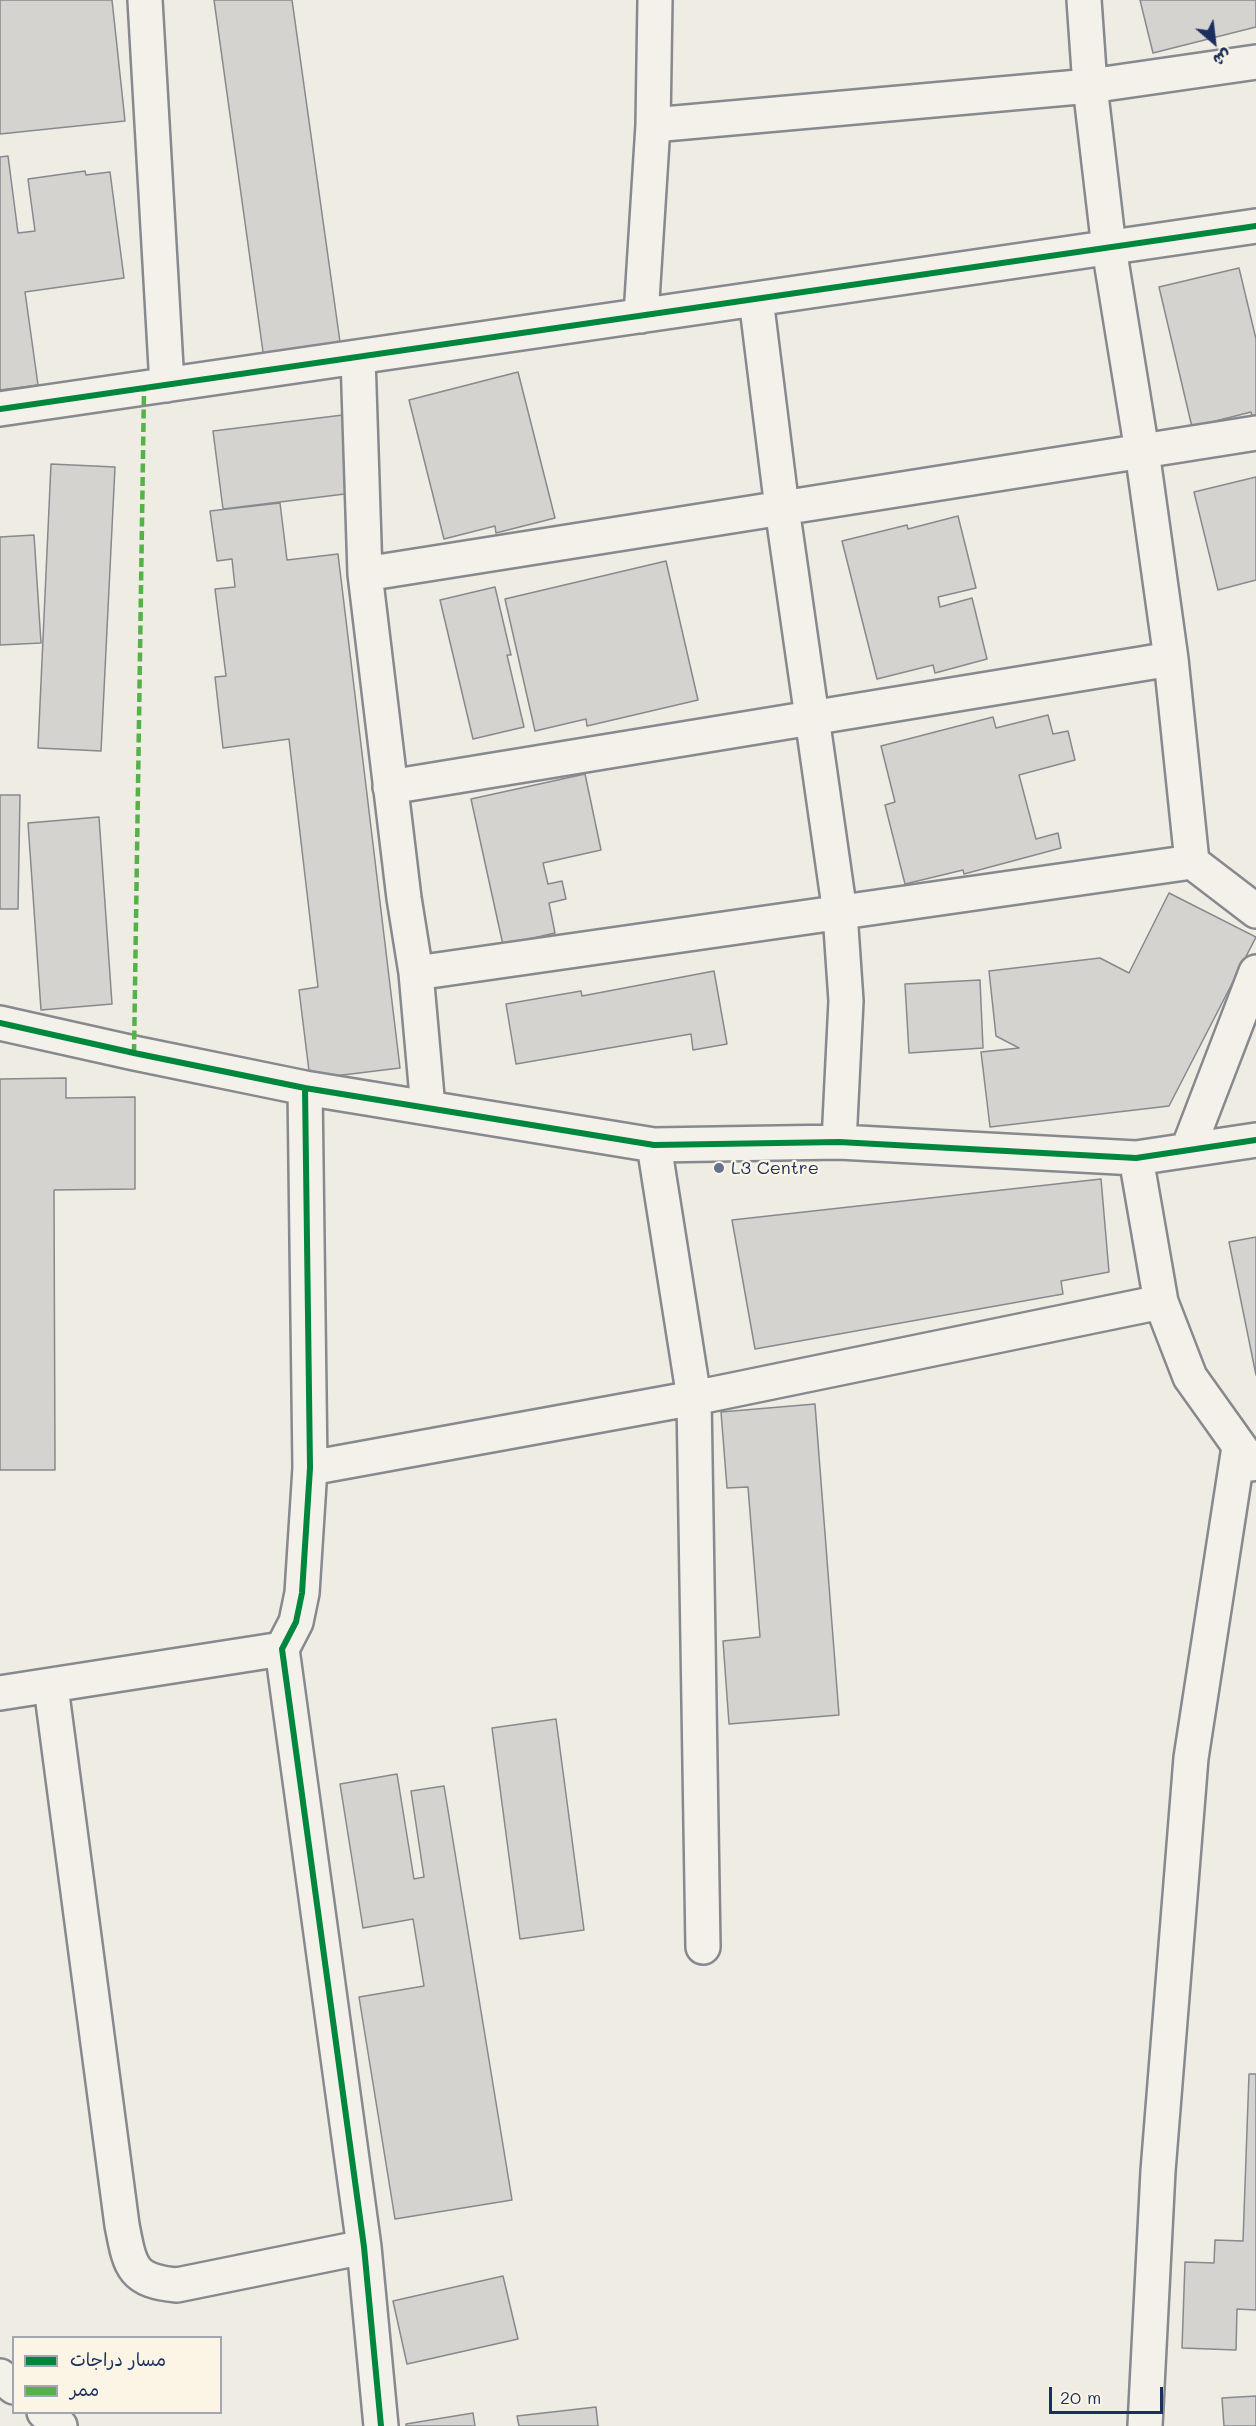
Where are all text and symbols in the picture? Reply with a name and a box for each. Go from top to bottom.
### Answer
north arrow [1184,12,1244,72]
text: ش [1210,45,1235,72]
place label: L3 Centre [731,1157,819,1179]
marker: L3 Centre [712,1161,726,1175]
legend [12,2336,222,2414]
text: مسار دراجات [70,2347,166,2371]
scale bar [1052,2375,1166,2413]
text: ممر [70,2377,99,2401]
text: 20 m [1060,2385,1101,2409]

